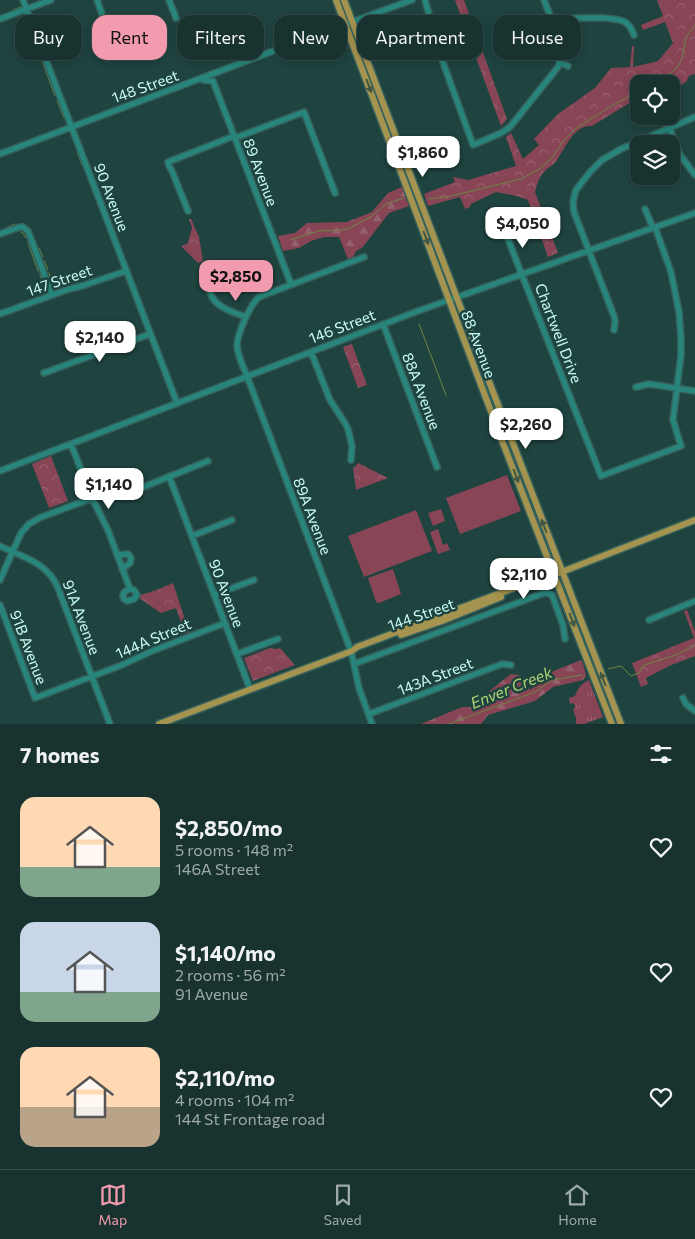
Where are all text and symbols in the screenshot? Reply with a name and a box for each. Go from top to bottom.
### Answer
chip: Buy [15,15,82,60]
chip: Rent [92,15,167,60]
chip: Filters [177,15,264,60]
chip: New [274,15,347,60]
chip: Apartment [357,15,483,60]
chip: House [493,15,581,60]
street label: 148 Street [109,66,181,106]
map controls [630,75,680,185]
button: locate [630,75,680,125]
one-way arrow [365,79,373,94]
button: layers [630,135,680,185]
street label: 89 Avenue [240,136,282,208]
pin: $1,860 [382,136,464,178]
text: $1,860 [398,142,448,161]
street label: 90 Avenue [91,160,133,234]
pin: $4,050 [482,206,564,249]
text: $4,050 [496,213,550,232]
one-way arrow [422,231,430,246]
street label: 147 Street [24,260,94,300]
pin: $2,850 [195,260,277,302]
text: $2,850 [210,266,262,285]
street label: Chartwell Drive [532,281,586,385]
street label: 146 Street [306,305,378,347]
street label: 88 Avenue [458,308,500,380]
pin: $2,140 [59,320,141,363]
text: $2,140 [76,327,124,346]
street label: 88A Avenue [399,350,445,432]
pin: $2,260 [485,408,567,450]
text: $2,260 [500,414,552,433]
pin: $1,140 [68,468,150,510]
one-way arrow [512,469,520,483]
text: $1,140 [86,474,132,493]
street label: 89A Avenue [290,475,336,557]
one-way arrow [540,519,547,534]
street label: 90 Avenue [206,556,248,630]
pin: $2,110 [483,558,565,600]
text: $2,110 [501,564,547,583]
street label: 91A Avenue [59,577,105,657]
street label: 144 Street [385,594,457,634]
street label: 91B Avenue [7,607,51,687]
one-way arrow [568,613,576,628]
street label: 144A Street [113,614,193,662]
street label: 143A Street [395,653,475,699]
water label: Enver Creek [467,662,555,712]
one-way arrow [599,671,606,686]
icon: filters [647,740,675,768]
text: 7 homes [20,742,99,767]
text: $2,850/mo [175,815,282,840]
icon: home [60,817,120,877]
icon: heart [647,833,675,861]
text: 5 rooms · 148 m² [175,840,293,859]
text: 146A Street [175,859,260,878]
text: $1,140/mo [175,940,276,965]
icon: home [60,942,120,1002]
icon: heart [647,958,675,986]
text: 2 rooms · 56 m² [175,965,286,984]
text: 91 Avenue [175,984,248,1003]
text: $2,110/mo [175,1065,275,1090]
icon: home [60,1067,120,1127]
icon: heart [647,1083,675,1111]
text: 4 rooms · 104 m² [175,1090,294,1109]
text: 144 St Frontage road [175,1109,325,1128]
tab: Map [98,1181,127,1228]
tab: Saved [324,1181,362,1228]
tab: Home [558,1181,597,1228]

